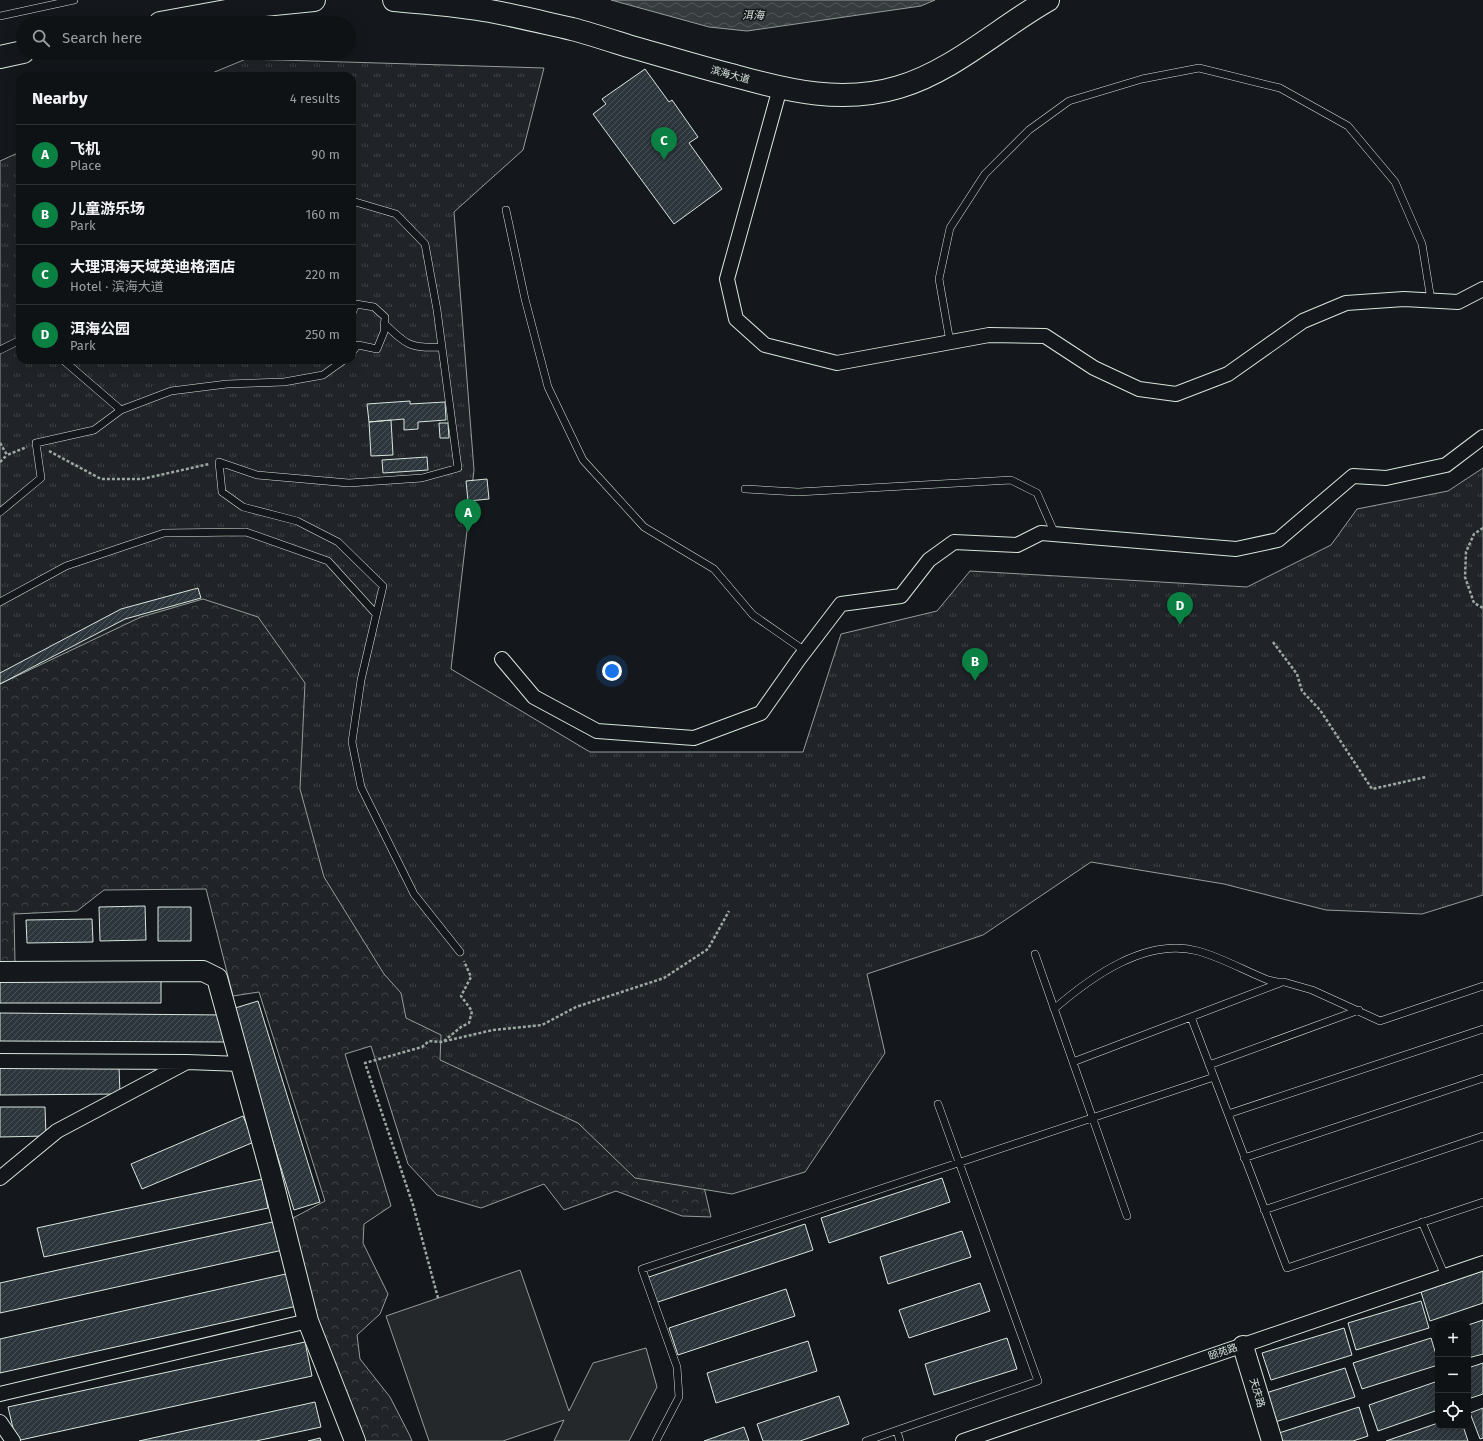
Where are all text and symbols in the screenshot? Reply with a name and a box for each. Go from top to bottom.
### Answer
water label: 洱海 [742,9,766,22]
search box [16,16,356,60]
icon: search [30,27,52,49]
text: Search here [62,29,142,47]
street label: 滨海大道 [709,64,751,86]
text: Nearby [32,88,87,109]
text: 4 results [290,91,340,106]
pin: C [651,127,677,160]
text: 飞机 [70,140,100,158]
text: A [41,147,49,162]
text: 90 m [311,147,340,162]
text: Place [70,158,101,173]
text: 儿童游乐场 [70,200,145,218]
text: B [41,207,49,222]
text: 160 m [306,207,340,222]
text: Park [70,218,96,233]
text: 大理洱海天域英迪格酒店 [70,258,235,276]
text: C [41,267,49,282]
text: 220 m [305,267,340,282]
text: Hotel · 滨海大道 [70,279,164,294]
text: 洱海公园 [70,320,130,338]
text: D [41,327,49,342]
text: 250 m [305,327,340,342]
text: Park [70,338,96,353]
pin: A [455,499,481,532]
pin: D [1167,592,1193,625]
pin: B [962,648,988,681]
your location [602,661,622,681]
map controls [1435,1321,1471,1429]
button: + [1435,1321,1471,1357]
street label: 颐苑路 [1207,1341,1239,1363]
button: − [1435,1357,1471,1393]
street label: 天庆路 [1247,1377,1267,1409]
button: locate [1435,1393,1471,1429]

